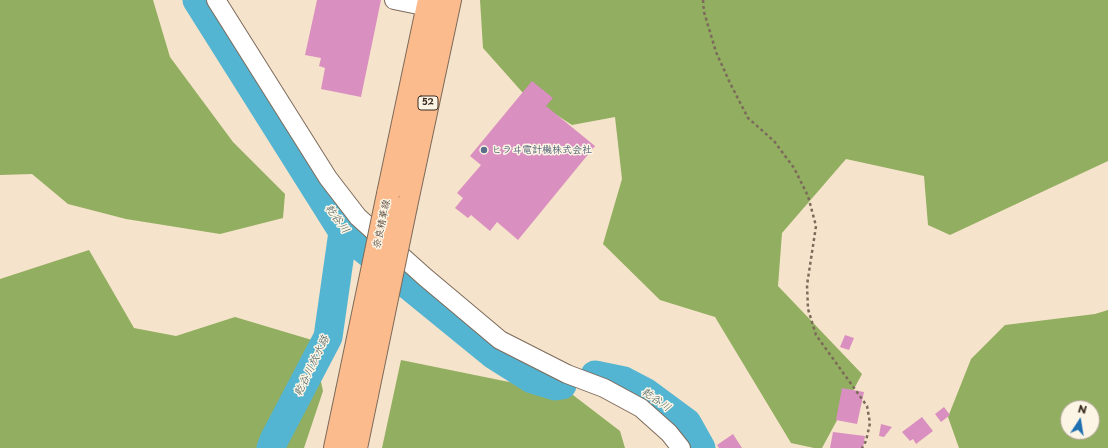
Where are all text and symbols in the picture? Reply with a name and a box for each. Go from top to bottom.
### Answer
road number: 52 [418,96,438,110]
place label: ヒラヰ電計機株式会社 [492,144,592,156]
marker: ヒラヰ電計機株式会社 [479,145,489,155]
street label: 奈良精華線 [371,198,393,250]
water label: 乾谷川 [322,202,352,236]
water label: 乾谷川放水路 [292,333,332,399]
water label: 乾谷川 [639,385,673,415]
north arrow [1060,400,1100,440]
text: N [1076,400,1088,418]

